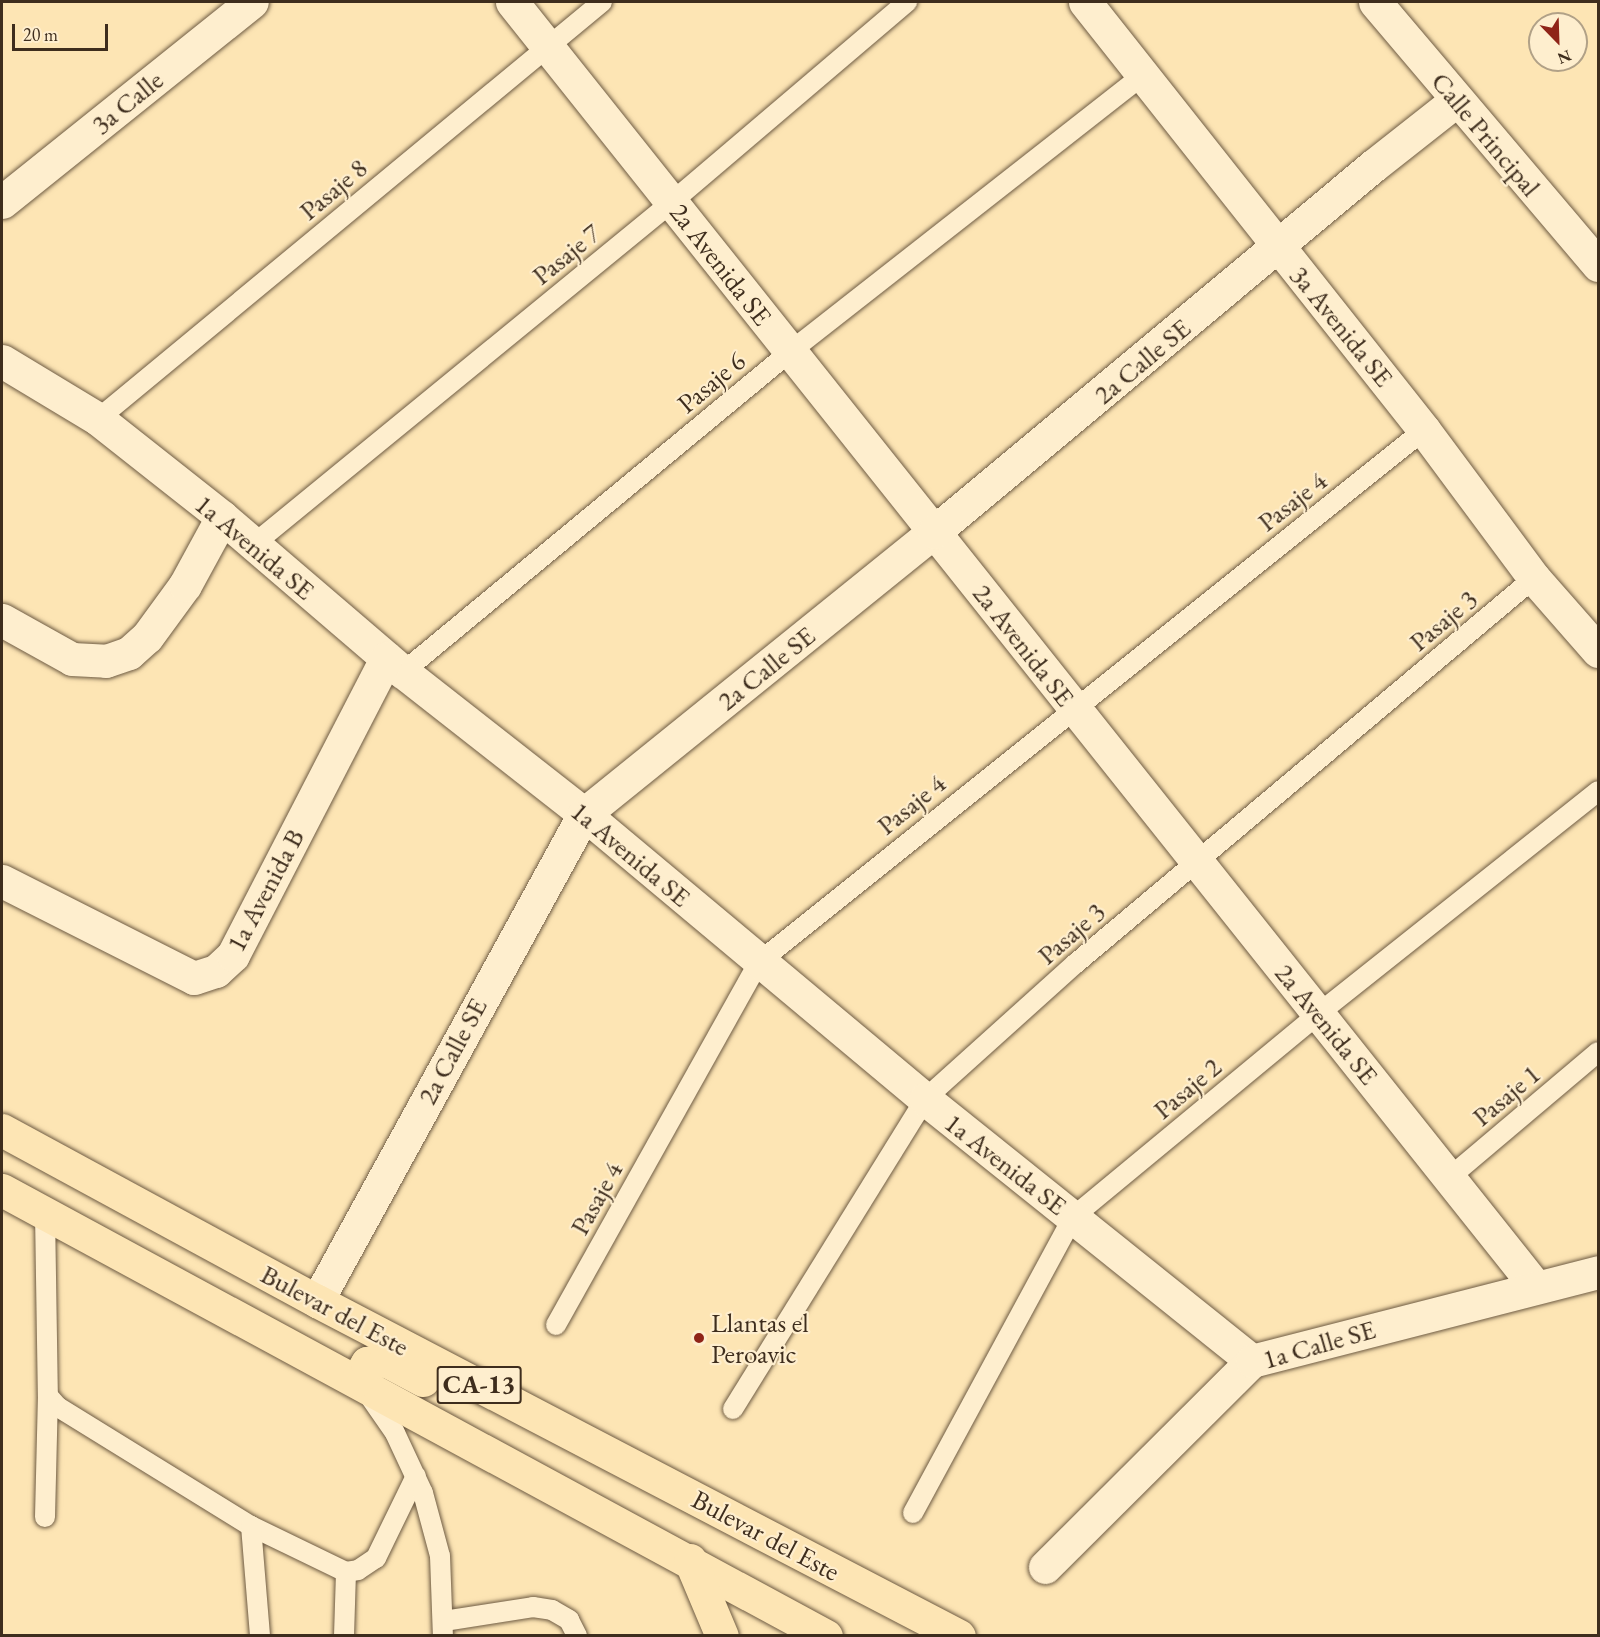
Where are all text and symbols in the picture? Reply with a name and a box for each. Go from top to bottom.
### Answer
scale bar [15,12,111,50]
north arrow [1528,12,1588,72]
text: 20 m [23,23,58,46]
text: N [1554,45,1575,69]
street label: 3a Calle [85,63,169,141]
street label: Calle Principal [1425,65,1547,203]
street label: Pasaje 8 [293,151,373,227]
street label: 2a Avenida SE [663,196,779,332]
street label: Pasaje 7 [525,217,607,291]
street label: 3a Avenida SE [1283,259,1401,393]
street label: 2a Calle SE [1087,311,1197,411]
street label: Pasaje 6 [671,344,751,420]
street label: Pasaje 4 [1251,464,1333,538]
street label: 1a Avenida SE [189,488,321,606]
street label: 2a Avenida SE [966,577,1082,713]
street label: Pasaje 3 [1403,582,1483,658]
street label: 2a Calle SE [711,619,821,717]
street label: Pasaje 4 [870,767,952,841]
street label: 1a Avenida SE [565,795,697,913]
street label: 1a Avenida B [219,823,311,957]
street label: Pasaje 3 [1031,895,1111,971]
street label: 2a Avenida SE [1268,957,1386,1091]
street label: 2a Calle SE [411,992,493,1110]
street label: Pasaje 2 [1147,1050,1227,1126]
street label: Pasaje 1 [1466,1057,1546,1133]
street label: 1a Avenida SE [938,1106,1074,1222]
street label: Pasaje 4 [563,1156,629,1240]
street label: Bulevar del Este [256,1257,414,1363]
place label: Llantas el Peroavic [711,1306,809,1369]
street label: 1a Calle SE [1259,1312,1379,1376]
marker: Llantas el Peroavic [692,1331,706,1345]
road number: CA-13 [436,1362,522,1408]
street label: Bulevar del Este [687,1482,845,1588]

